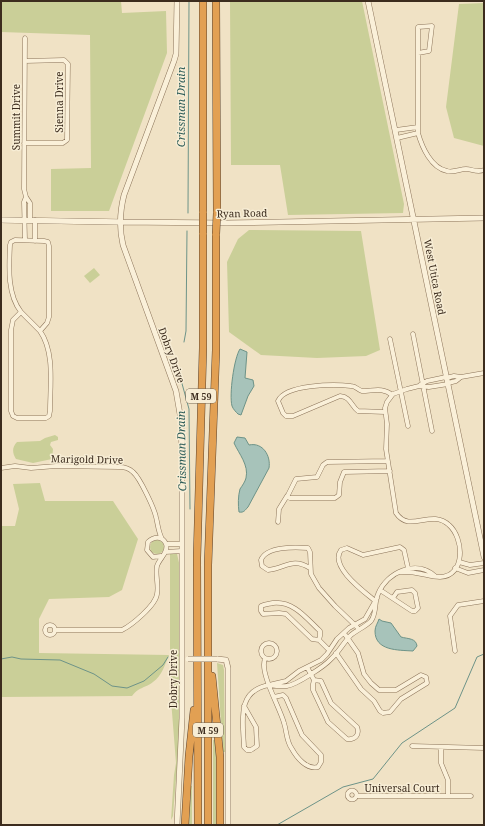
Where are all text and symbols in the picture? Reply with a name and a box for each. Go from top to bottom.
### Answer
water label: Crissman Drain [173,66,188,147]
street label: Sienna Drive [52,71,66,133]
street label: Summit Drive [9,84,23,150]
street label: Ryan Road [216,206,268,220]
street label: West Utica Road [421,238,449,316]
street label: Dobry Drive [155,325,189,385]
road number: M 59 [186,389,216,403]
water label: Crissman Drain [173,410,189,491]
street label: Marigold Drive [51,451,123,467]
street label: Dobry Drive [166,650,180,708]
road number: M 59 [193,723,223,737]
street label: Universal Court [365,781,440,795]

